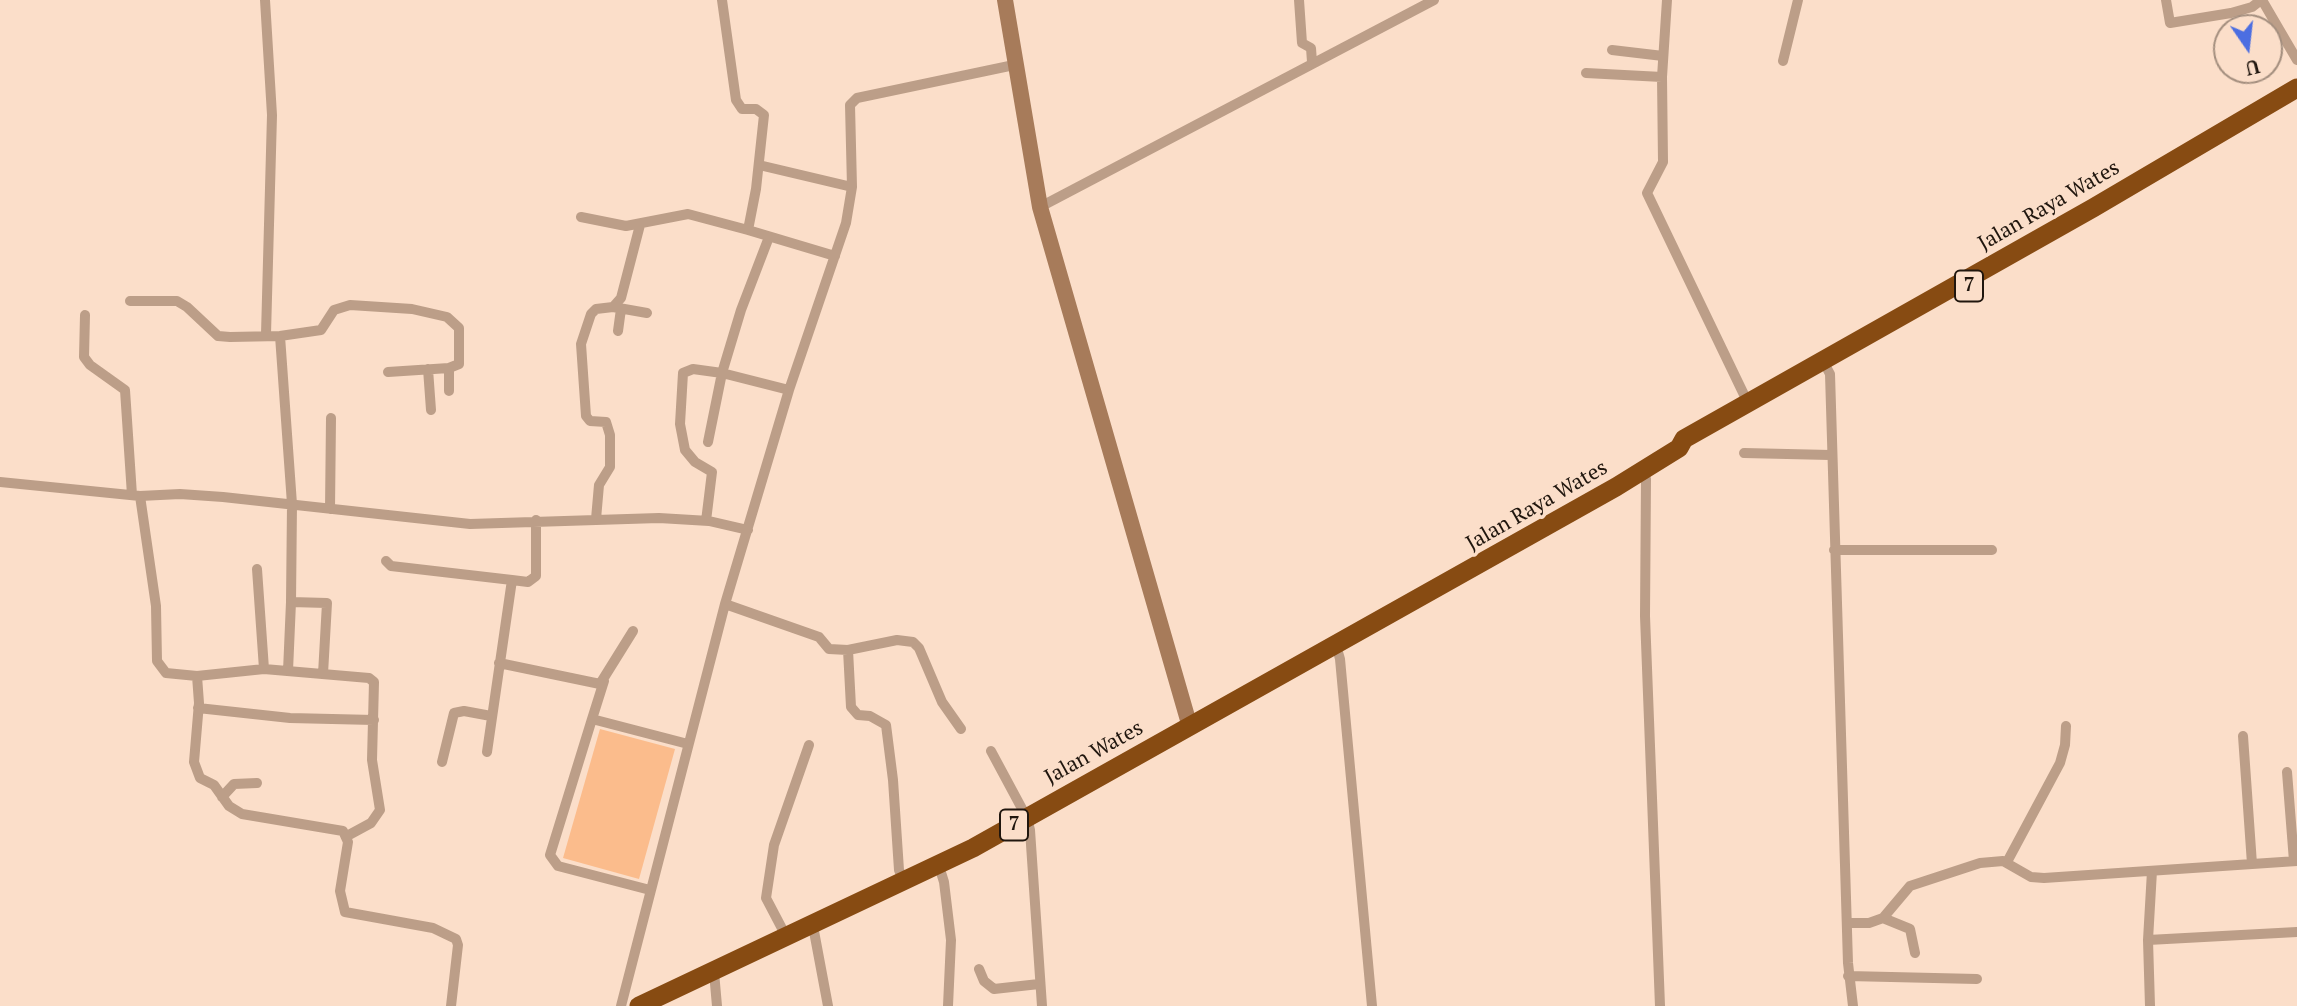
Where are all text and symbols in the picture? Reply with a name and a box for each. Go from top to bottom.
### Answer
north arrow [2213,14,2283,84]
text: U [2243,54,2262,82]
street label: Jalan Raya Wates [1974,155,2124,257]
road number: 7 [1955,270,1983,302]
street label: Jalan Raya Wates [1462,455,1612,557]
street label: Jalan Wates [1040,716,1148,790]
road number: 7 [1000,810,1028,840]

